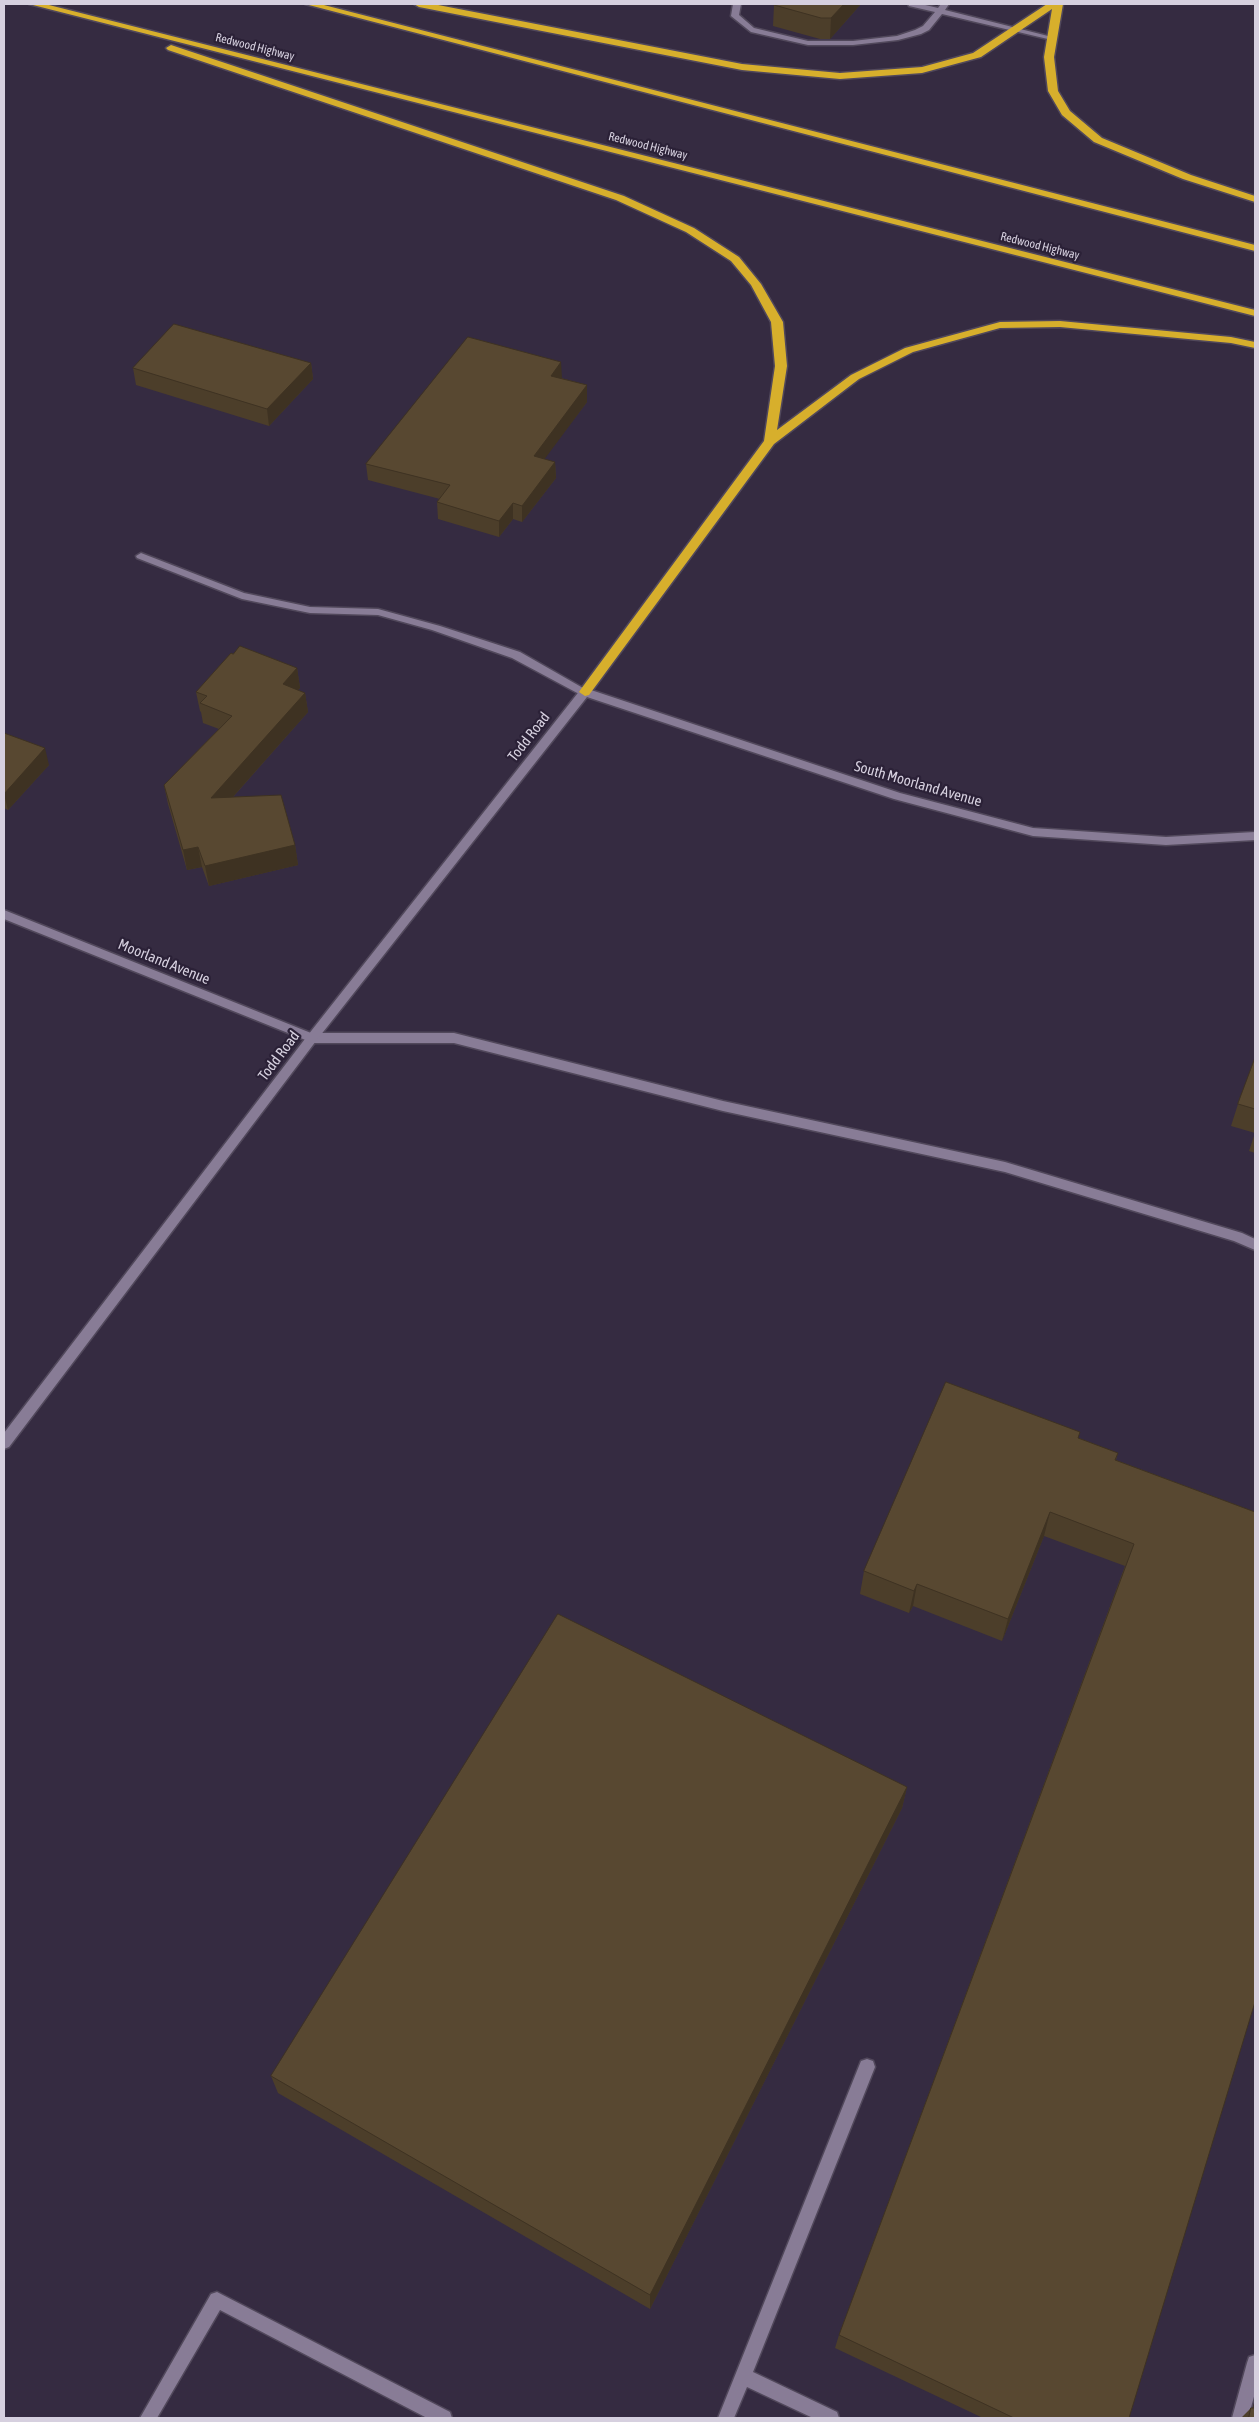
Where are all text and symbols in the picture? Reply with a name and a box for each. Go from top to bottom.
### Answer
street label: Redwood Highway [214,30,296,64]
street label: Redwood Highway [607,129,689,163]
street label: Redwood Highway [999,229,1081,263]
street label: Todd Road [504,709,554,765]
street label: South Moorland Avenue [852,757,984,811]
street label: Moorland Avenue [115,935,213,989]
street label: Todd Road [254,1028,304,1084]

